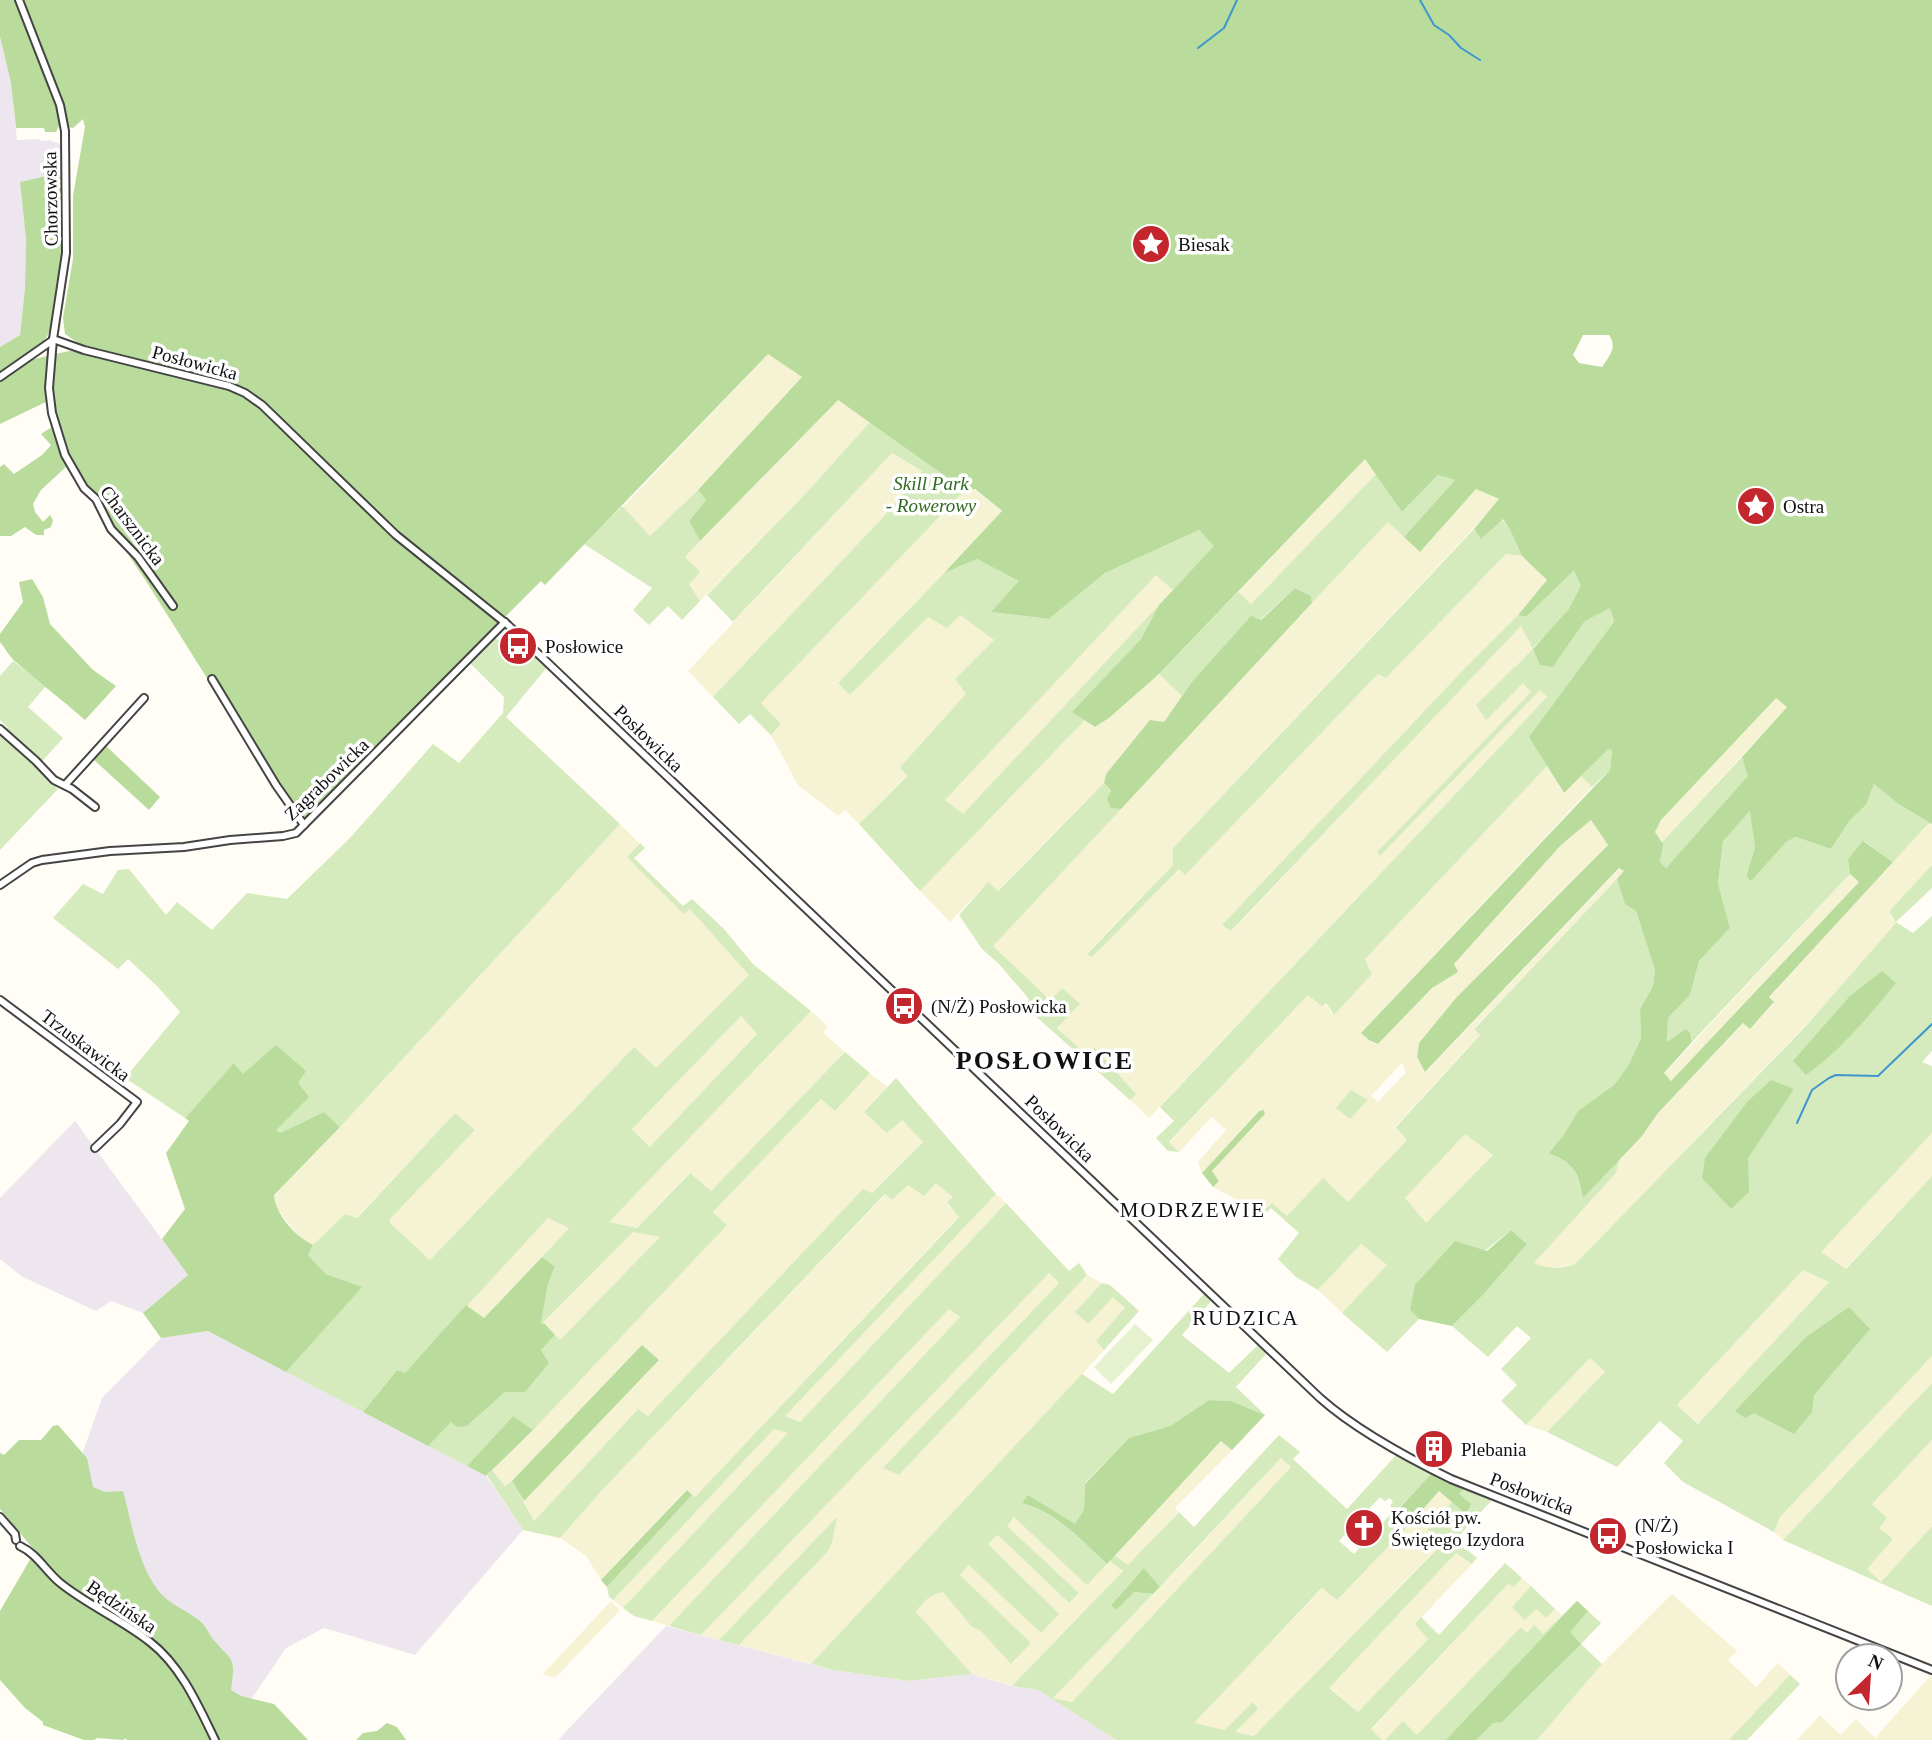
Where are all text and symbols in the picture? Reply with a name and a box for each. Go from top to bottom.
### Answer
street label: Chorzowska [39,151,62,247]
place icon: Biesak [1130,223,1172,265]
place label: Biesak [1178,234,1230,255]
street label: Posłowicka [150,341,240,384]
park label: Skill Park - Rowerowy [886,473,977,516]
street label: Charsznicka [96,481,170,570]
place icon: Ostra [1735,485,1777,527]
place label: Ostra [1783,496,1825,517]
bus stop icon: Posłowice [497,625,539,667]
place label: Posłowice [545,636,623,657]
street label: Posłowicka [610,700,688,777]
street label: Zagrabowicka [280,734,373,825]
bus stop icon: (N/Ż) Posłowicka [883,985,925,1027]
place label: (N/Ż) Posłowicka [931,996,1067,1018]
street label: Trzuskawicka [37,1005,135,1086]
district label: POSŁOWICE [956,1046,1134,1075]
street label: Posłowicka [1021,1090,1099,1167]
district label: MODRZEWIE [1120,1198,1266,1222]
district label: RUDZICA [1192,1306,1300,1330]
building icon: Plebania [1413,1428,1455,1470]
place label: Plebania [1461,1439,1527,1460]
street label: Posłowicka [1487,1468,1577,1519]
church icon: Kościół pw. Świętego Izydora [1343,1507,1385,1549]
place label: Kościół pw. Świętego Izydora [1391,1507,1525,1550]
bus stop icon: (N/Ż) Posłowicka I [1587,1515,1629,1557]
place label: (N/Ż) Posłowicka I [1635,1515,1734,1558]
street label: Będzińska [83,1576,161,1638]
north arrow [1834,1642,1904,1712]
text: N [1865,1650,1887,1675]

